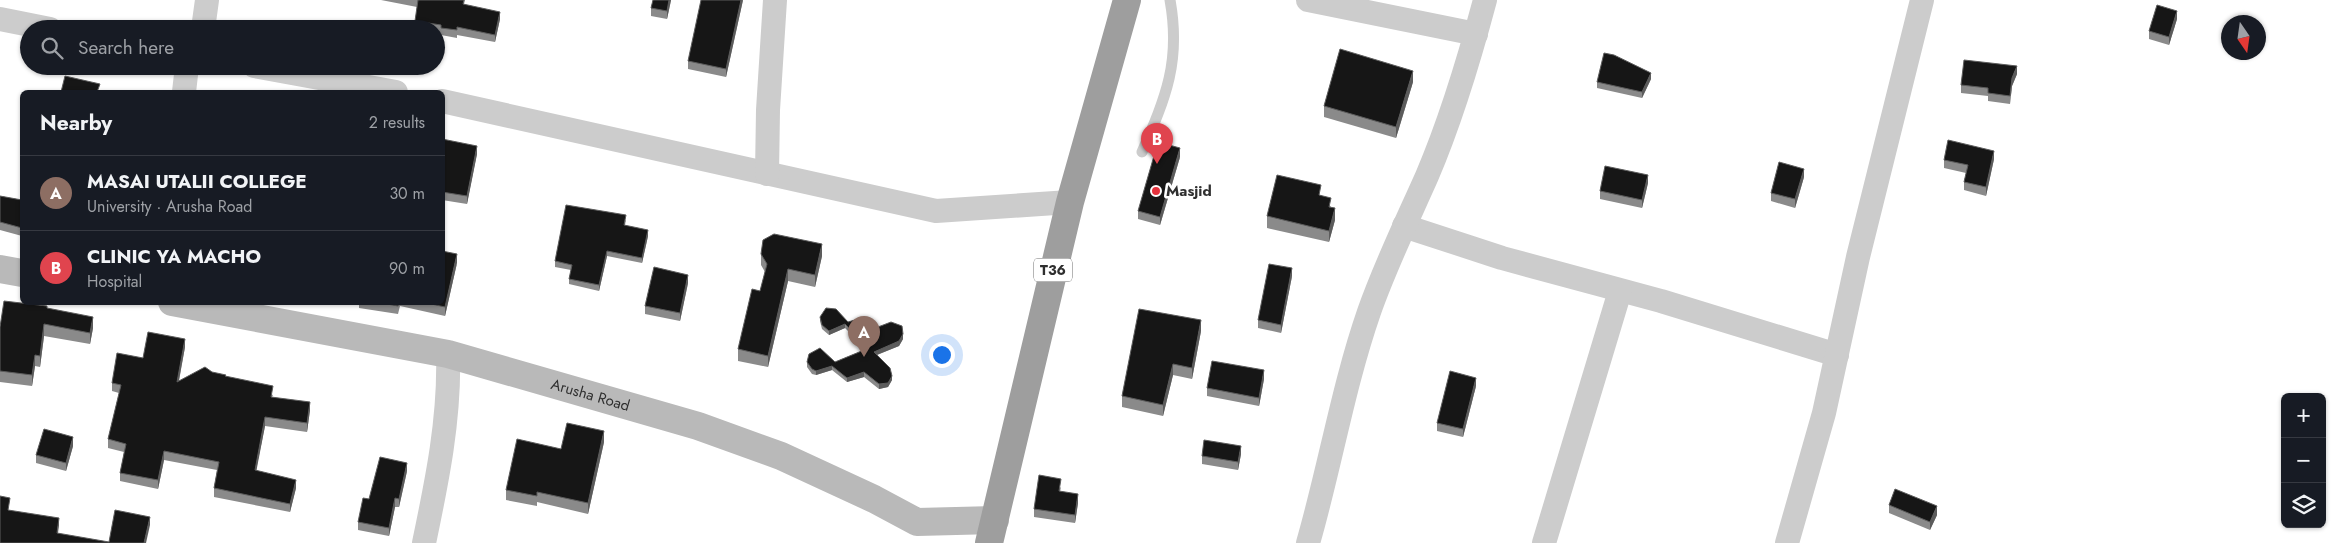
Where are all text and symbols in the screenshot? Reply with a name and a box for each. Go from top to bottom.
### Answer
north arrow [2221,15,2266,60]
search box [20,20,445,75]
icon: search [38,34,66,62]
text: Search here [78,34,174,61]
text: Nearby [40,108,112,138]
text: 2 results [369,111,425,134]
pin: B [1141,123,1173,164]
text: MASAI UTALII COLLEGE [87,168,307,195]
place label: Masjid [1166,180,1212,202]
text: A [50,182,62,205]
text: 30 m [389,182,425,205]
marker: Masjid [1150,185,1162,197]
text: University · Arusha Road [87,195,252,218]
text: CLINIC YA MACHO [87,243,261,270]
text: B [51,257,61,280]
text: 90 m [389,257,425,280]
road number: T36 [1034,258,1072,282]
text: Hospital [87,270,142,293]
pin: A [848,316,880,357]
your location [929,342,955,368]
street label: Arusha Road [548,373,632,417]
map controls [2281,393,2326,528]
button: + [2281,393,2326,438]
button: − [2281,438,2326,483]
button: layers [2281,483,2326,528]

